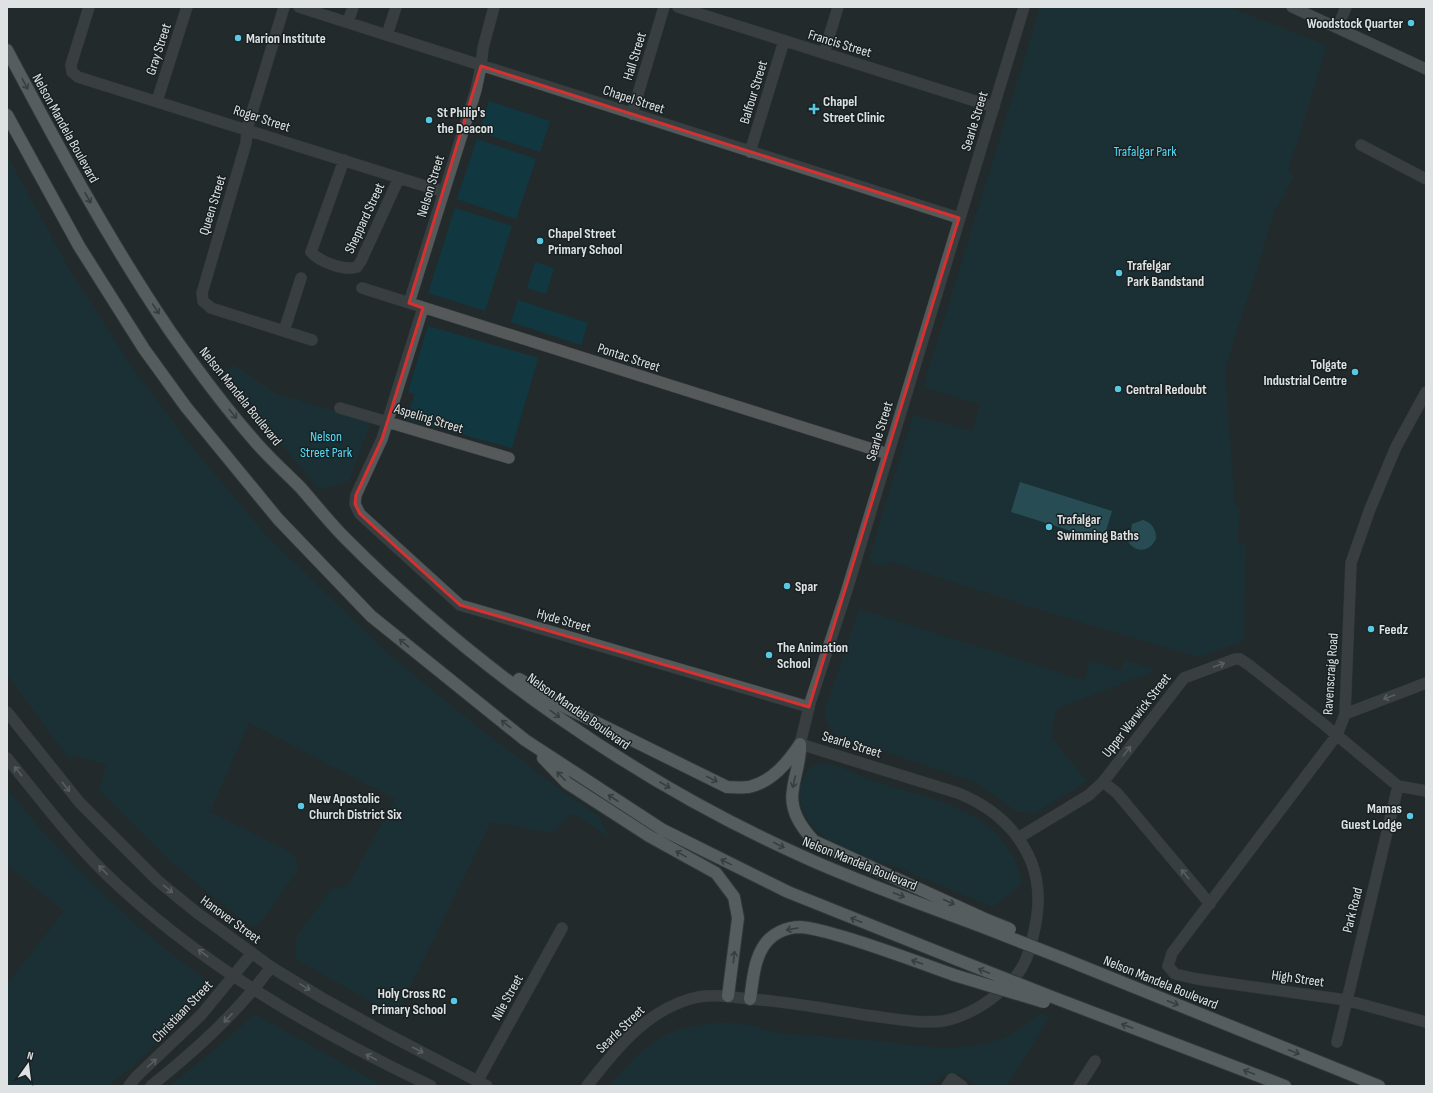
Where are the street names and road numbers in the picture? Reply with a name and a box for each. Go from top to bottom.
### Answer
street label: Gray Street [142,21,175,77]
street label: Francis Street [806,26,874,61]
street label: Hall Street [619,30,650,82]
street label: Balfour Street [736,58,771,126]
street label: Nelson Mandela Boulevard [29,71,103,186]
street label: Chapel Street [601,82,667,117]
street label: Searle Street [957,89,992,153]
street label: Roger Street [231,101,293,136]
street label: Nelson Street [413,153,448,219]
street label: Queen Street [195,173,230,237]
street label: Sheppard Street [341,180,388,256]
street label: Pontac Street [595,339,662,376]
street label: Nelson Mandela Boulevard [196,344,286,449]
street label: Searle Street [862,399,897,463]
street label: Aspeling Street [391,400,465,437]
street label: Hyde Street [535,605,593,636]
street label: Ravenscraig Road [1319,632,1342,716]
street label: Nelson Mandela Boulevard [524,669,634,753]
street label: Upper Warwick Street [1098,670,1174,761]
street label: Searle Street [820,727,884,762]
street label: Nelson Mandela Boulevard [800,833,920,894]
street label: Park Road [1339,886,1366,935]
street label: Hanover Street [197,892,264,947]
street label: Nelson Mandela Boulevard [1101,952,1221,1013]
street label: High Street [1270,966,1325,991]
street label: Nile Street [488,971,527,1023]
street label: Christiaan Street [149,977,216,1046]
street label: Searle Street [592,1002,648,1057]

